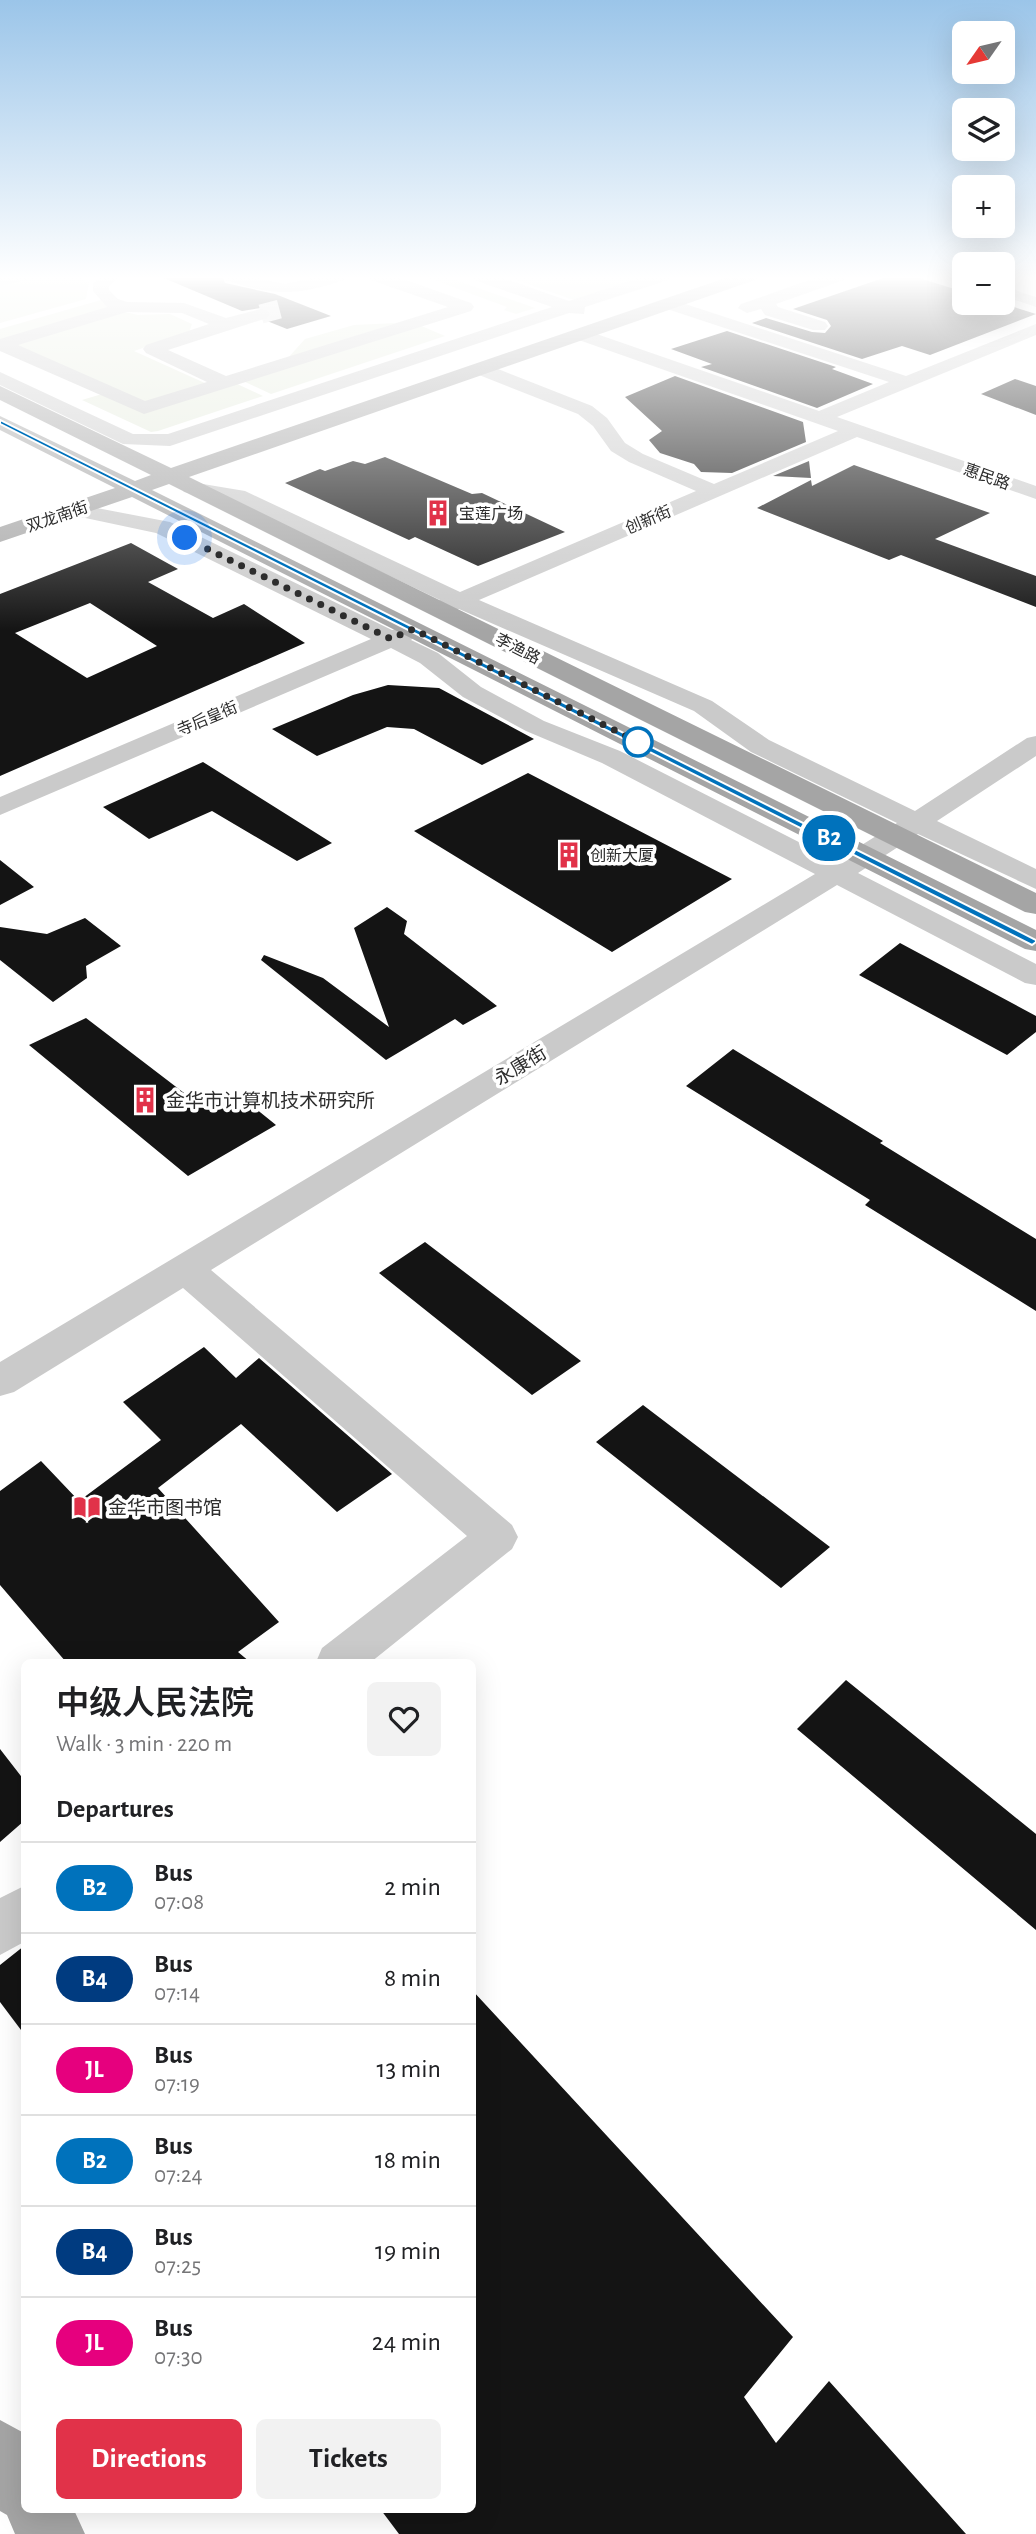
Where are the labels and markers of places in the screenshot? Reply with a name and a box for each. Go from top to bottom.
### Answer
building icon: 宝莲广场 [423,498,453,528]
place label: 宝莲广场 [459,505,523,522]
unlabelled marker [623,727,653,757]
building icon: 创新大厦 [554,840,584,870]
place label: 创新大厦 [590,847,654,864]
building icon: 金华市计算机技术研究所 [130,1085,160,1115]
place label: 金华市计算机技术研究所 [166,1090,375,1111]
library icon: 金华市图书馆 [72,1492,102,1522]
place label: 金华市图书馆 [108,1497,222,1518]

